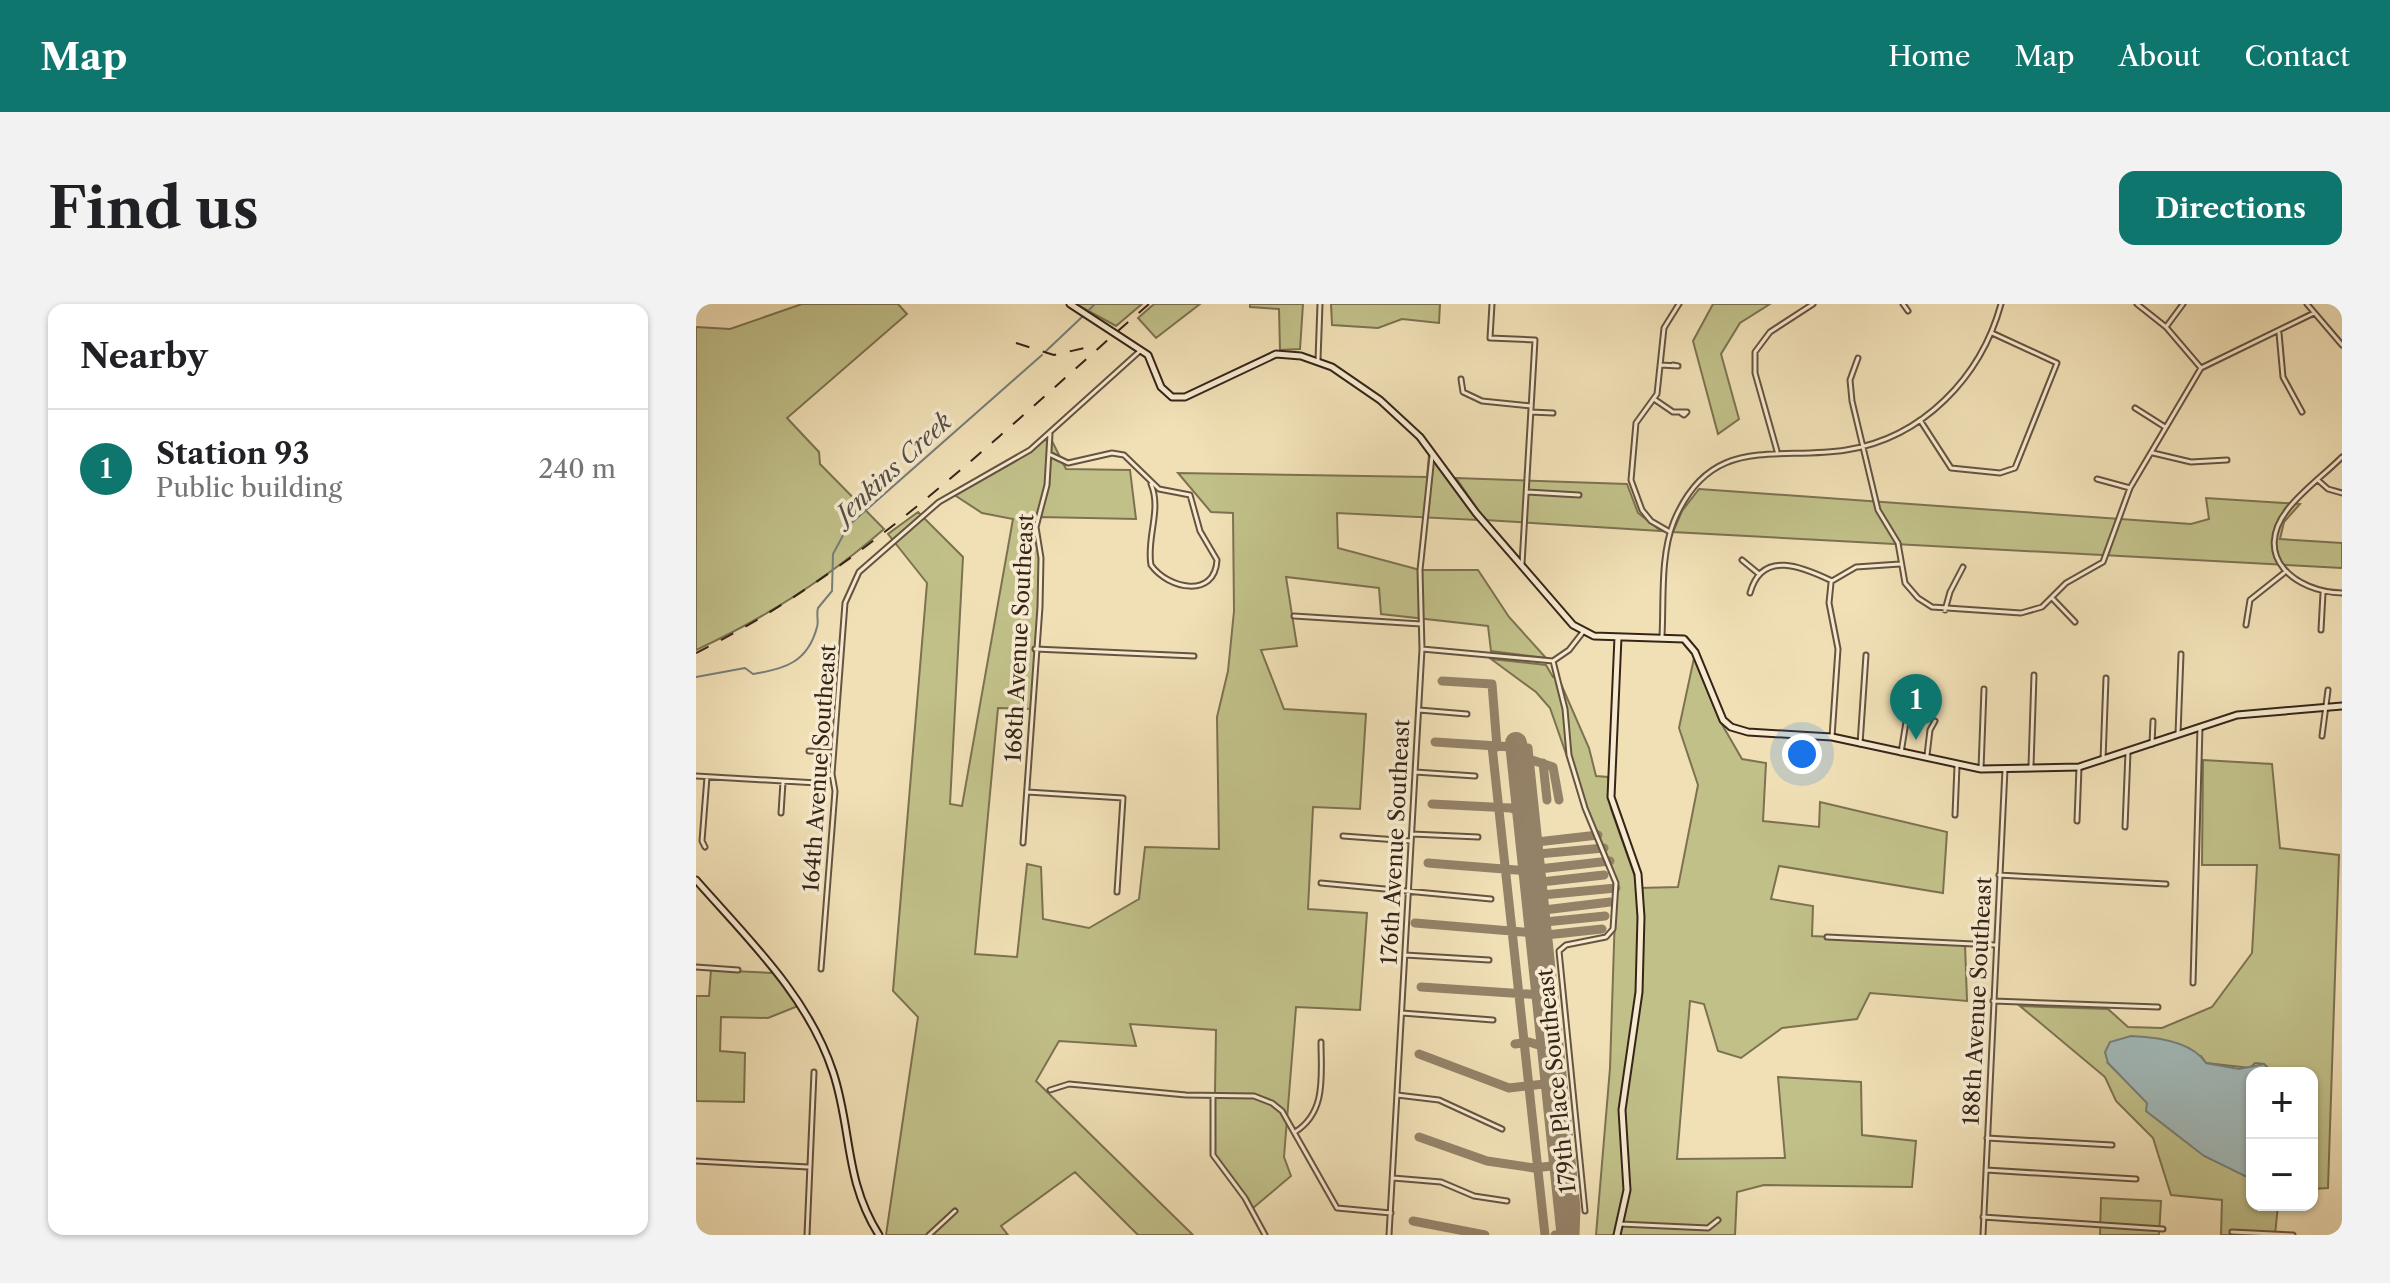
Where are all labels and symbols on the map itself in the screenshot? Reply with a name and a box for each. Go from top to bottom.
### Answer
water label: Jenkins Creek [825,406,958,533]
street label: 168th Avenue Southeast [1000,513,1039,763]
street label: 164th Avenue Southeast [797,643,842,893]
pin: 1 [1890,674,1942,740]
street label: 176th Avenue Southeast [1376,718,1415,966]
your location [1782,734,1822,774]
street label: 188th Avenue Southeast [1958,876,1998,1126]
street label: 179th Place Southeast [1531,967,1582,1195]

